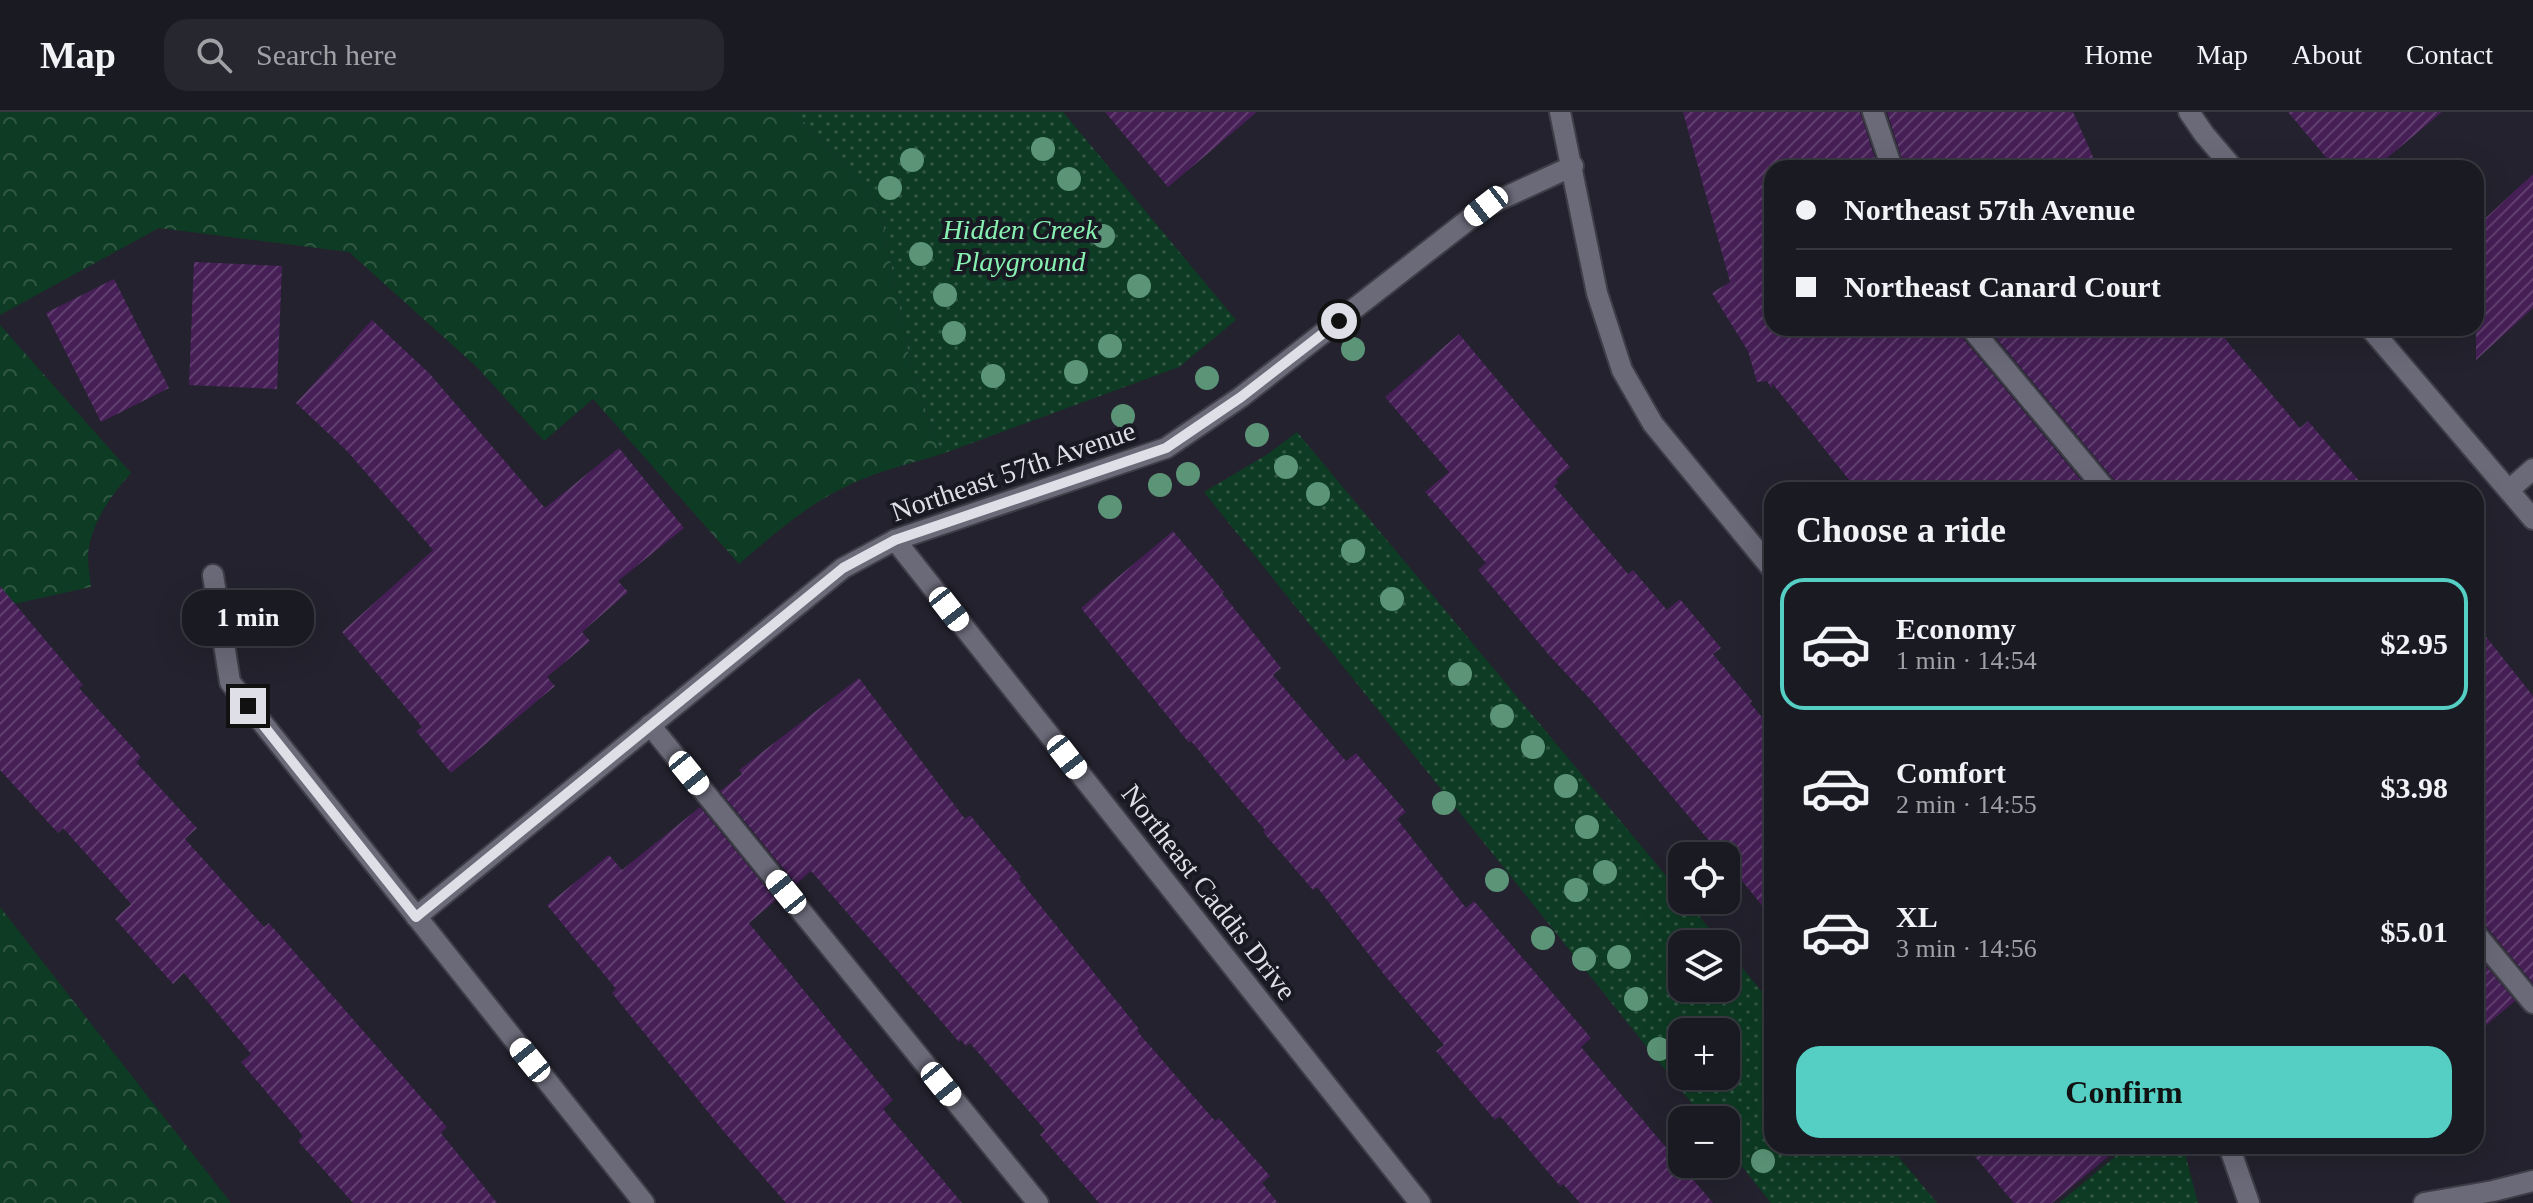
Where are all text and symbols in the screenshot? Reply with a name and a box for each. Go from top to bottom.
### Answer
search box [164,19,724,91]
icon: search [192,33,236,77]
text: Map [40,34,116,76]
text: Search here [256,38,397,71]
text: Home [2084,39,2153,70]
text: Map [2197,39,2248,70]
text: About [2292,39,2362,70]
text: Contact [2406,39,2493,70]
car [1460,182,1512,230]
text: Northeast 57th Avenue [1844,193,2135,226]
park label: Hidden Creek Playground [941,214,1098,277]
text: Northeast Canard Court [1844,270,2161,303]
route start [1321,303,1357,339]
street label: Northeast 57th Avenue [887,415,1139,527]
text: Choose a ride [1796,510,2006,550]
car [925,583,973,635]
callout: 1 min [182,590,314,646]
text: 1 min [217,603,279,632]
icon: car [1800,608,1872,680]
text: Economy [1896,612,2016,645]
text: $2.95 [2381,627,2448,660]
text: 1 min · 14:54 [1896,646,2037,675]
route end [230,688,266,724]
car [1043,731,1091,783]
car [665,747,713,799]
icon: car [1800,752,1872,824]
text: Comfort [1896,756,2006,789]
text: $3.98 [2381,771,2448,804]
street label: Northeast Caddis Drive [1115,778,1303,1006]
text: 2 min · 14:55 [1896,790,2037,819]
map controls [1668,842,1740,1178]
button: locate [1668,842,1740,914]
car [762,866,810,918]
icon: car [1800,896,1872,968]
text: XL [1896,900,1938,933]
text: $5.01 [2381,915,2448,948]
button: layers [1668,930,1740,1002]
text: 3 min · 14:56 [1896,934,2037,963]
button: + [1668,1018,1740,1090]
car [506,1034,554,1086]
button: Confirm [1796,1046,2452,1138]
car [917,1058,965,1110]
button: − [1668,1106,1740,1178]

